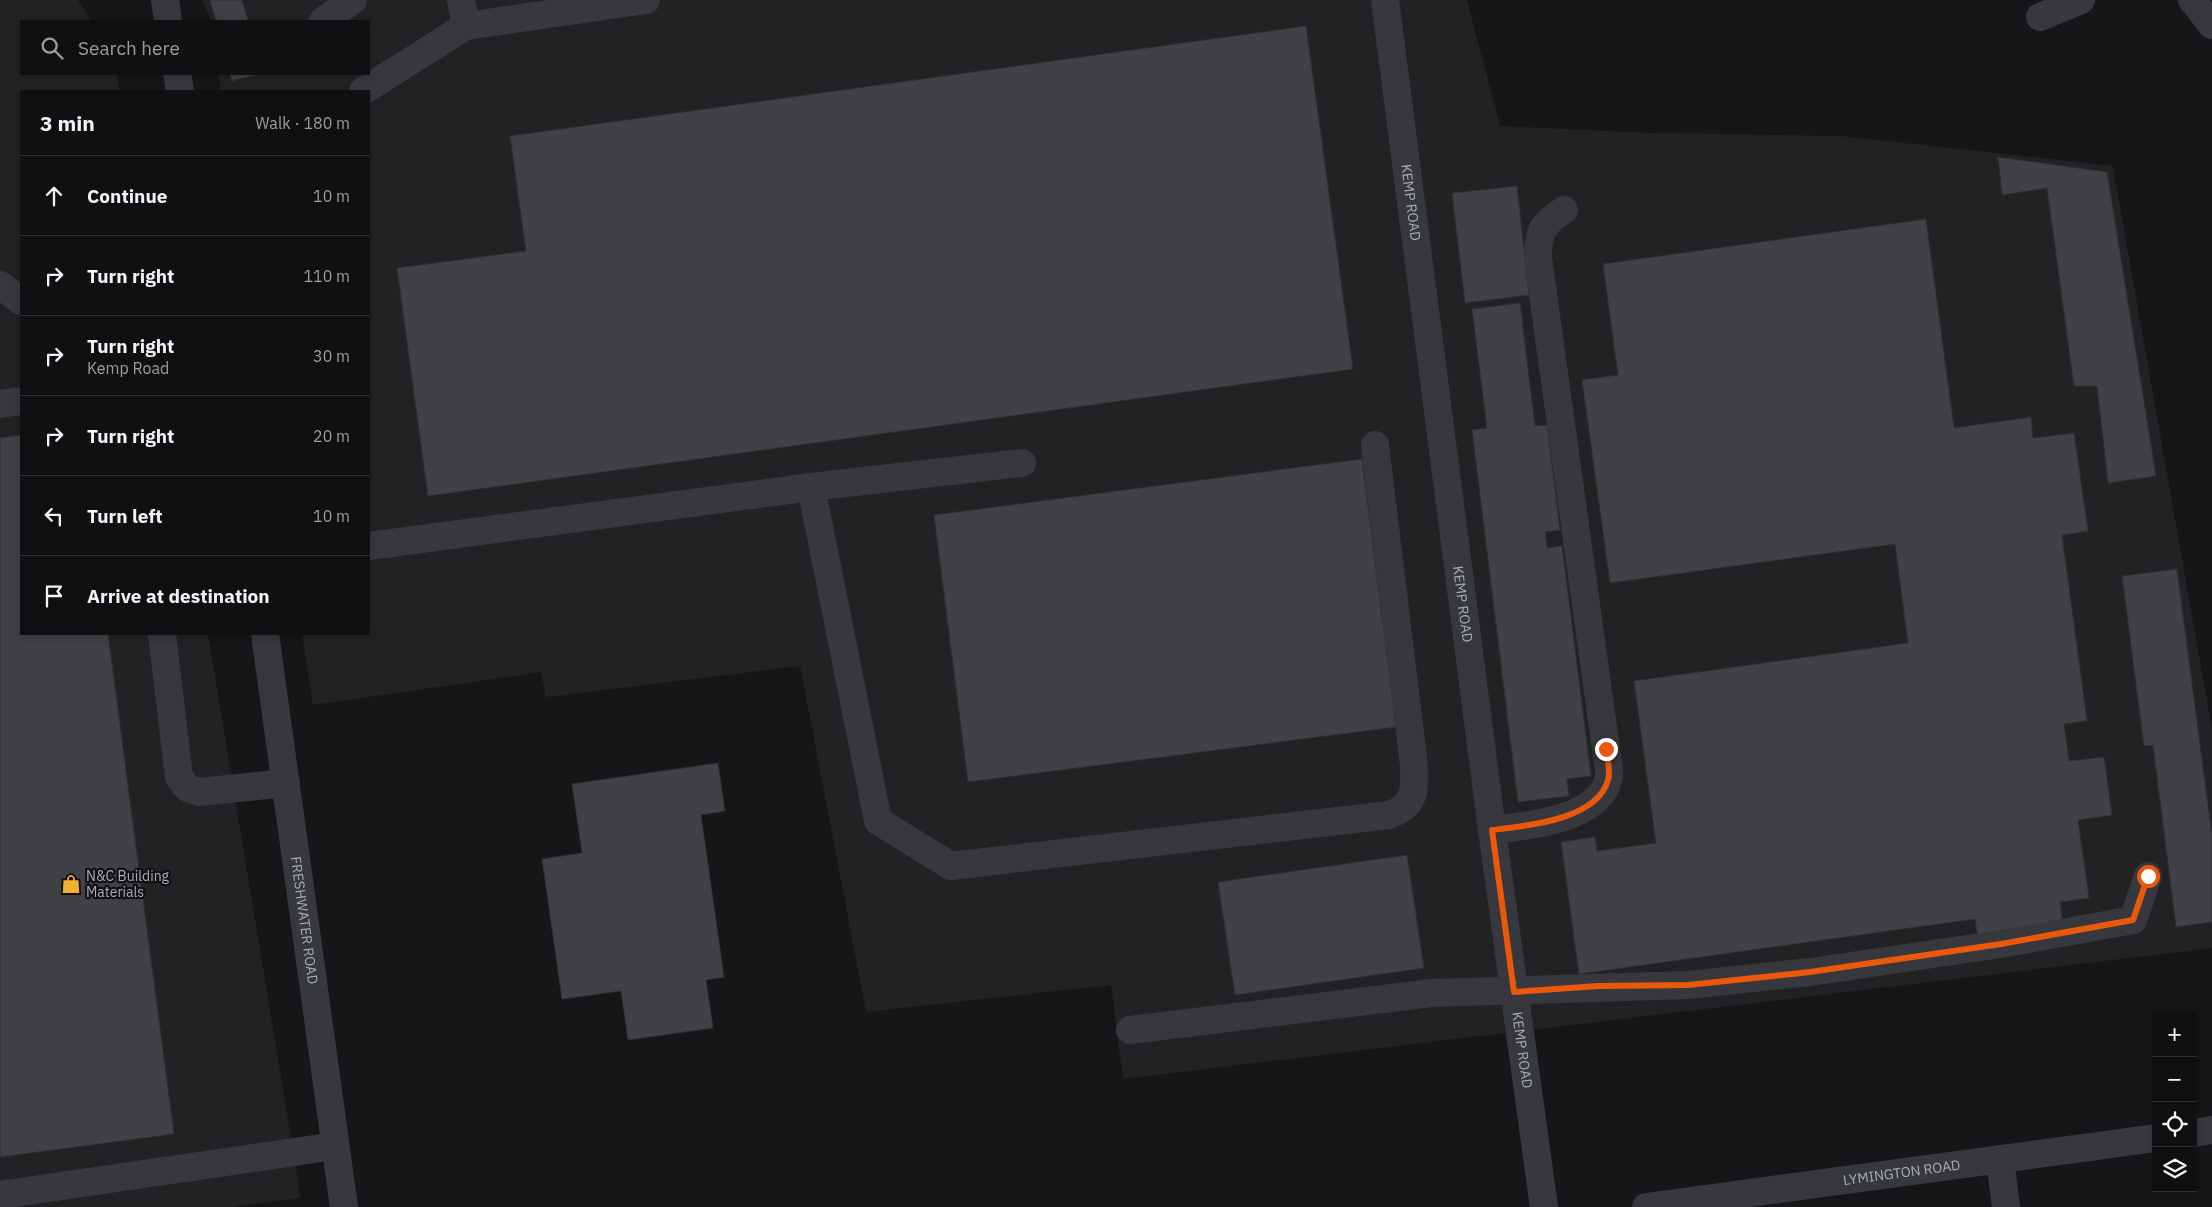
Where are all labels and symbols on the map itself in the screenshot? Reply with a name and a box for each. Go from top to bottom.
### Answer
street label: KEMP ROAD [1397,163,1425,242]
street label: KEMP ROAD [1449,565,1477,643]
route end [1595,738,1618,761]
street label: FRESHWATER ROAD [287,855,322,985]
route start [2137,865,2160,888]
place label: N&C Building Materials [86,867,170,901]
shop icon: N&C Building Materials [60,873,82,895]
street label: KEMP ROAD [1508,1011,1537,1089]
street label: LYMINGTON ROAD [1842,1156,1961,1189]

